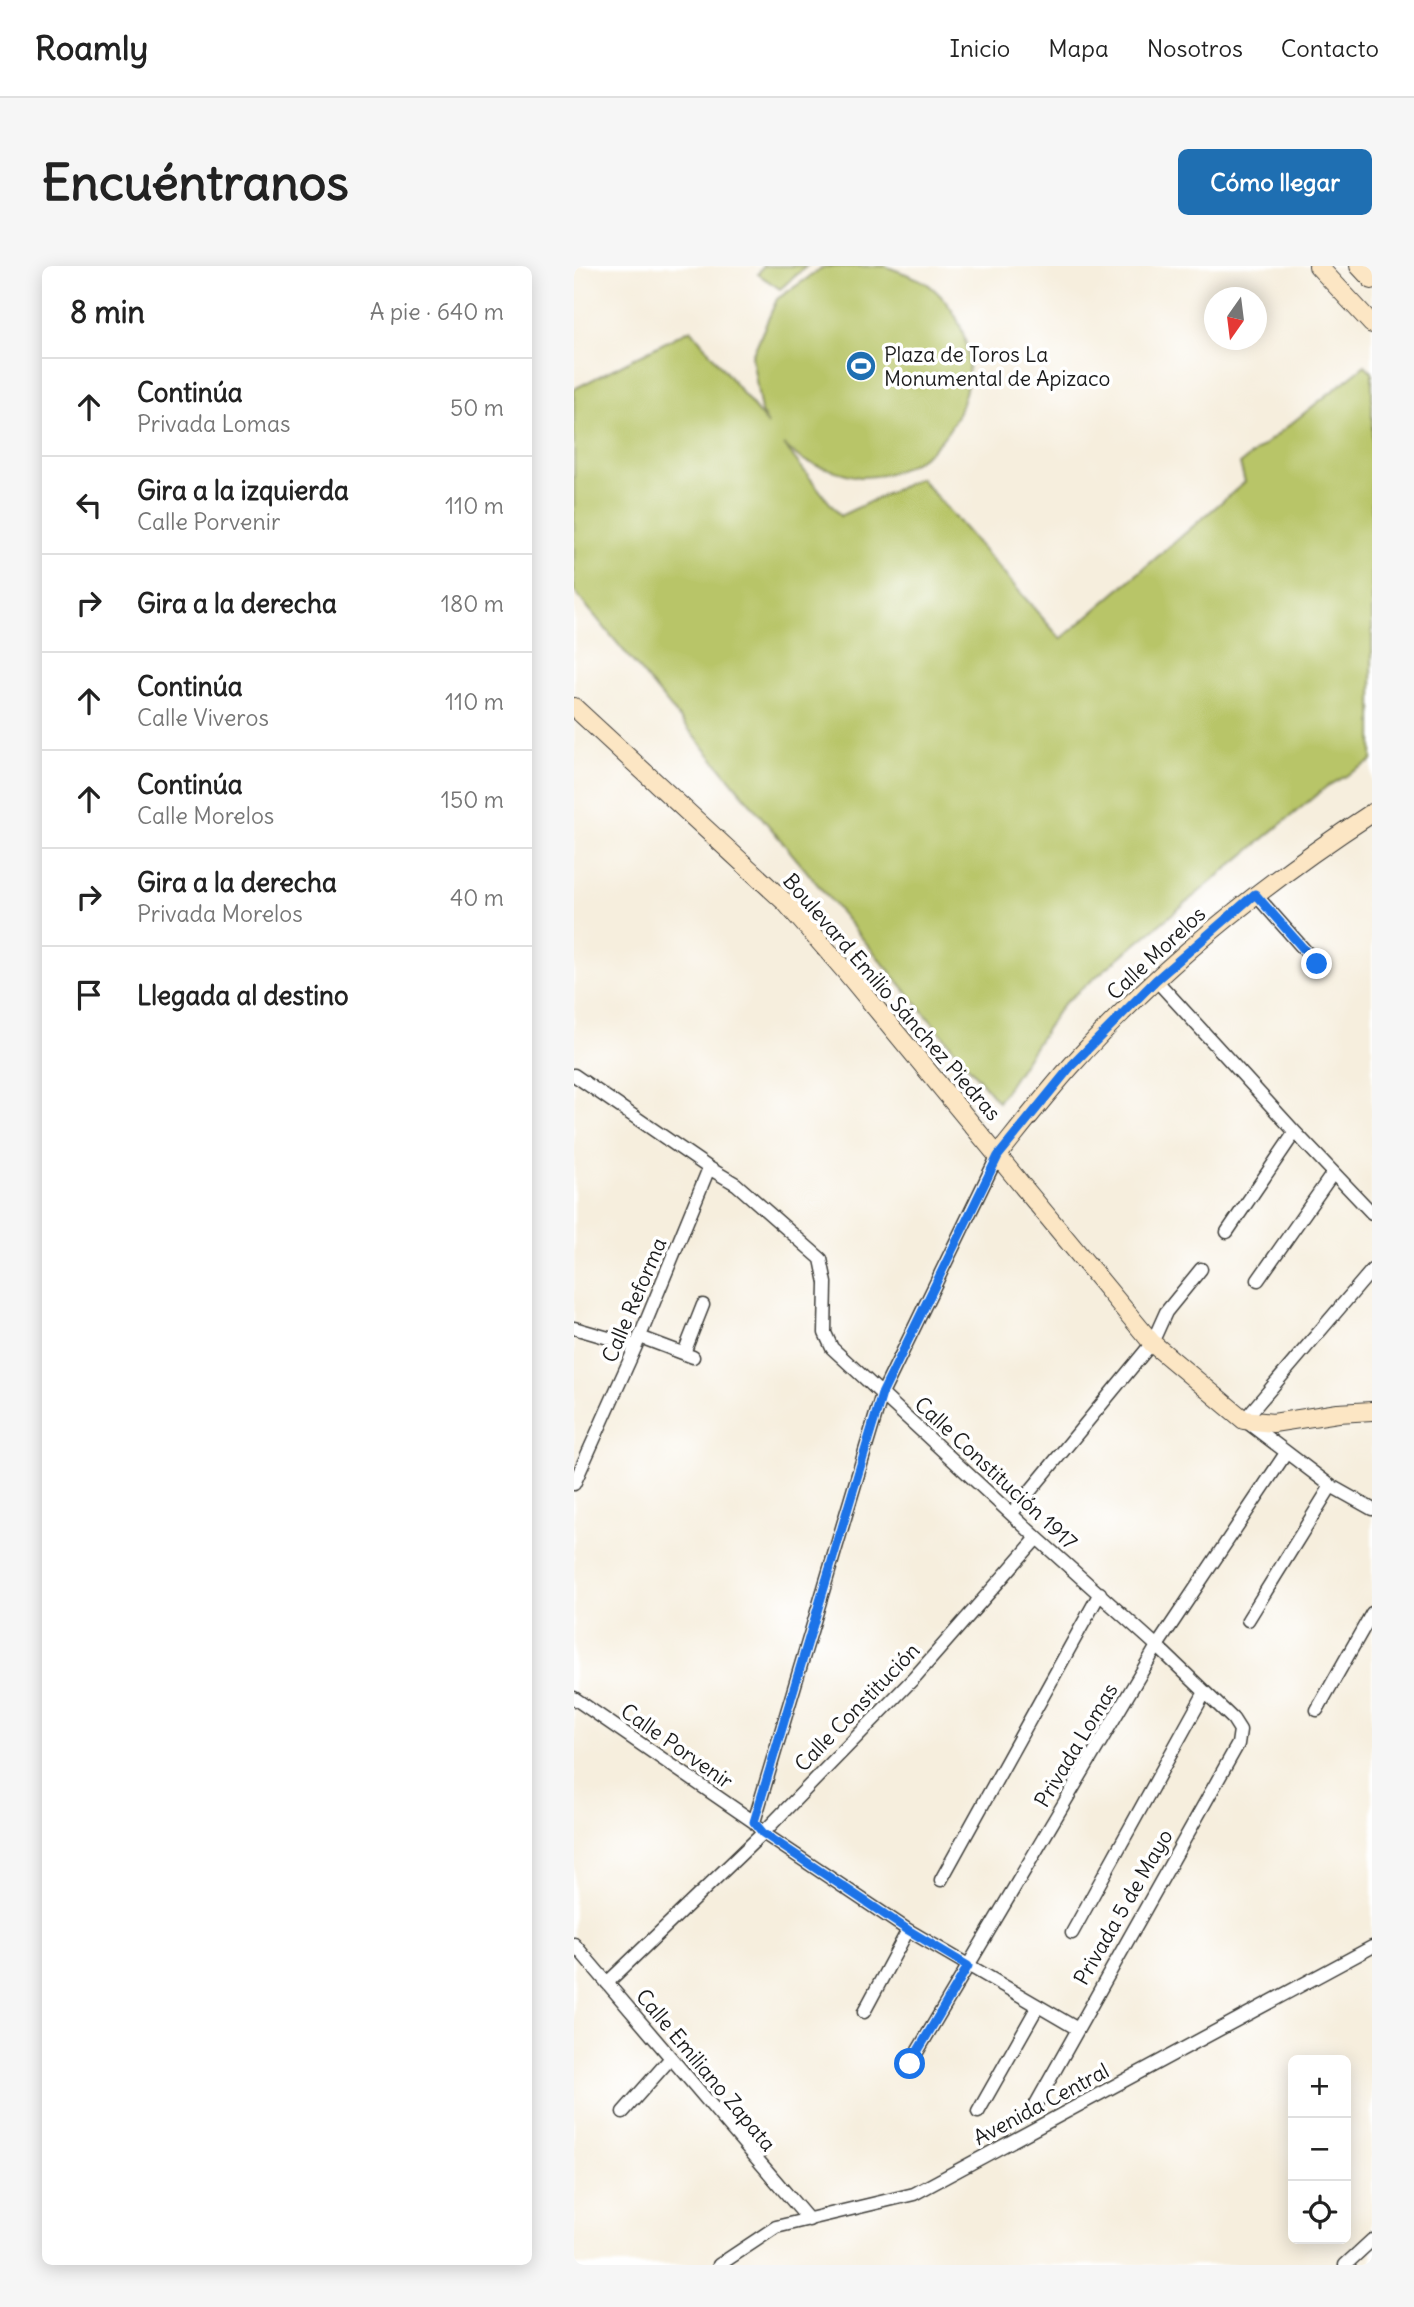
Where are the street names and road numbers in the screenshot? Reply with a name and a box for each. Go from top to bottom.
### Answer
street label: Boulevard Emilio Sánchez Piedras [777,868,1007,1126]
street label: Calle Morelos [1101,900,1211,1006]
street label: Calle Reforma [596,1234,672,1366]
street label: Calle Constitución 1917 [909,1391,1083,1555]
street label: Calle Constitución [789,1637,925,1777]
street label: Privada Lomas [1028,1678,1124,1812]
street label: Calle Porvenir [616,1697,739,1795]
street label: Privada 5 de Mayo [1067,1824,1179,1990]
street label: Calle Emiliano Zapata [630,1983,782,2157]
street label: Avenida Central [969,2057,1113,2151]

